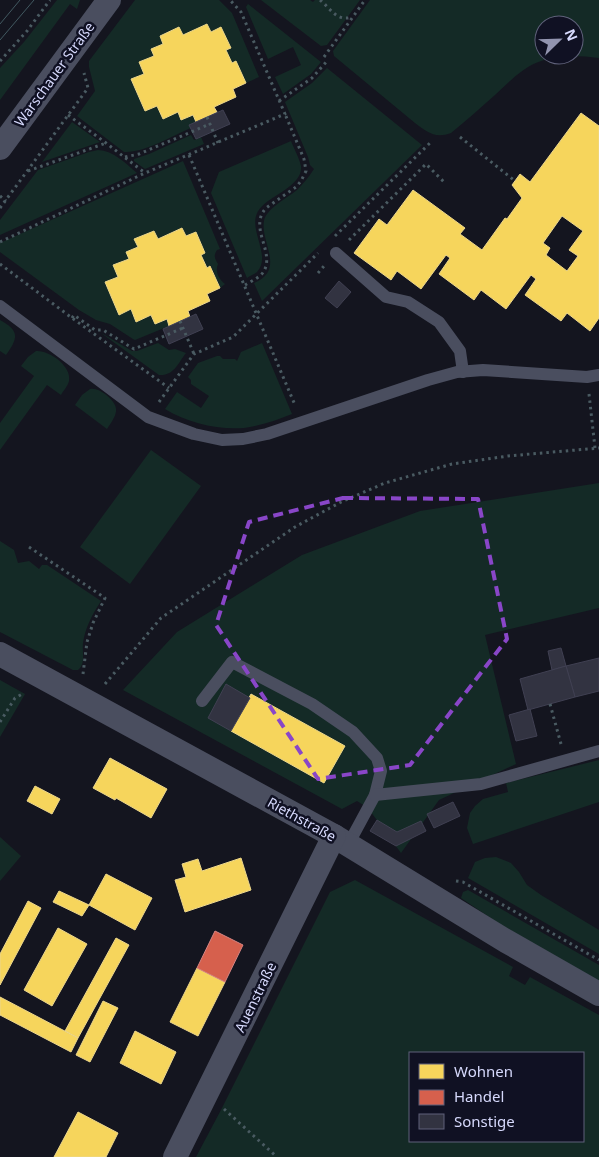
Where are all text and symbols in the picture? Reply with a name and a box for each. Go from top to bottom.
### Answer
north arrow [534,15,584,65]
street label: Warschauer Straße [10,18,99,130]
text: N [560,26,582,44]
street label: Riethstraße [264,792,340,846]
street label: Auenstraße [230,959,280,1035]
legend [409,1052,584,1142]
text: Wohnen [454,1061,513,1081]
text: Handel [454,1086,504,1106]
text: Sonstige [454,1111,515,1131]

